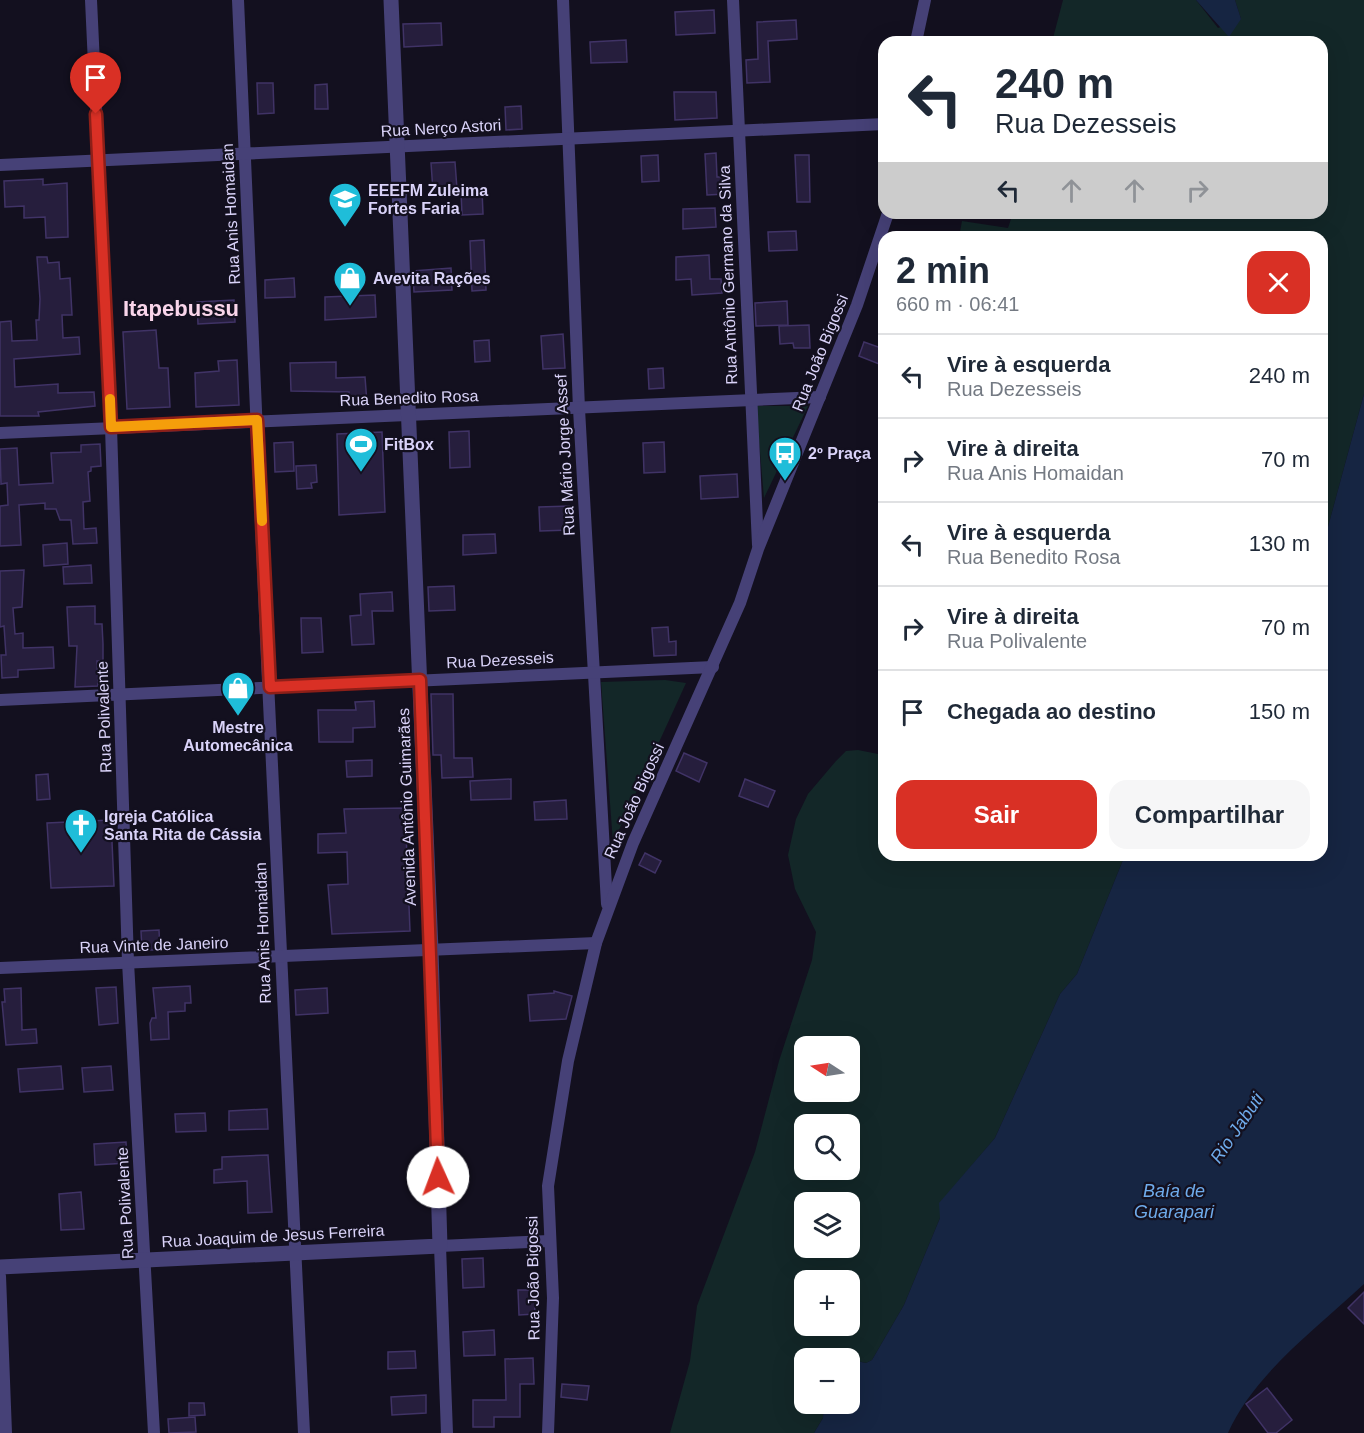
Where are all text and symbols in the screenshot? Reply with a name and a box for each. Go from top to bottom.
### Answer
pin [70,52,121,114]
icon: left [896,60,974,138]
text: 240 m [995,60,1114,107]
icon: arrive [79,61,112,94]
text: Rua Dezesseis [995,109,1177,139]
street label: Rua Nerço Astori [380,116,502,140]
street label: Rua Anis Homaidan [219,143,243,285]
street label: Rua Antônio Germano da Silva [716,165,740,385]
icon: left [992,174,1025,207]
icon: ahead [1055,174,1088,207]
icon: ahead [1118,174,1151,207]
icon: right [1181,174,1214,207]
school or university icon: EEEFM Zuleima Fortes Faria [327,181,363,228]
place label: EEEFM Zuleima Fortes Faria [368,182,488,217]
text: 2 min [896,250,990,291]
button: close [1247,251,1310,314]
shop icon: Avevita Rações [332,260,368,307]
place label: Avevita Rações [373,270,491,287]
street label: Rua João Bigossi [789,292,851,414]
text: 660 m · 06:41 [896,293,1019,315]
district label: Itapebussu [123,296,239,321]
text: Vire à esquerda [947,352,1110,377]
icon: left [896,360,929,393]
text: 240 m [1249,363,1310,388]
street label: Rua Mário Jorge Assef [552,373,578,536]
text: Rua Dezesseis [947,378,1082,400]
street label: Rua Benedito Rosa [339,387,479,409]
sports icon: FitBox [343,426,379,473]
bus stop icon: 2º Praça [767,435,803,482]
place label: FitBox [384,436,434,453]
text: Vire à direita [947,436,1079,461]
icon: right [896,444,929,477]
place label: 2º Praça [808,445,871,462]
text: 70 m [1261,447,1310,472]
text: Rua Anis Homaidan [947,462,1124,484]
text: Vire à esquerda [947,520,1110,545]
icon: left [896,528,929,561]
text: 130 m [1249,531,1310,556]
text: Rua Benedito Rosa [947,546,1120,568]
text: Vire à direita [947,604,1079,629]
icon: right [896,612,929,645]
text: 70 m [1261,615,1310,640]
text: Rua Polivalente [947,630,1087,652]
street label: Rua Dezesseis [446,649,554,671]
street label: Rua Polivalente [94,661,114,773]
shop icon: Mestre Automecânica [220,670,256,717]
icon: arrive [896,696,929,729]
text: Chegada ao destino [947,699,1156,724]
text: 150 m [1249,699,1310,724]
street label: Avenida Antônio Guimarães [395,708,419,906]
place label: Mestre Automecânica [183,719,293,754]
street label: Rua João Bigossi [601,741,667,861]
button: Sair [896,780,1097,849]
button: Compartilhar [1109,780,1310,849]
church icon: Igreja Católica Santa Rita de Cássia [63,807,99,854]
place label: Igreja Católica Santa Rita de Cássia [104,808,262,843]
street label: Rua Anis Homaidan [252,862,274,1004]
street label: Rua Vinte de Janeiro [79,934,229,956]
north arrow [794,1036,860,1102]
map controls [794,1036,860,1414]
water label: Rio Jabuti [1206,1088,1268,1167]
button: search [794,1114,860,1180]
position arrow [406,1145,470,1209]
street label: Rua Polivalente [114,1146,136,1259]
water label: Baía de Guarapari [1134,1181,1215,1222]
button: layers [794,1192,860,1258]
street label: Rua João Bigossi [523,1216,543,1340]
street label: Rua Joaquim de Jesus Ferreira [161,1222,385,1250]
button: + [794,1270,860,1336]
button: − [794,1348,860,1414]

